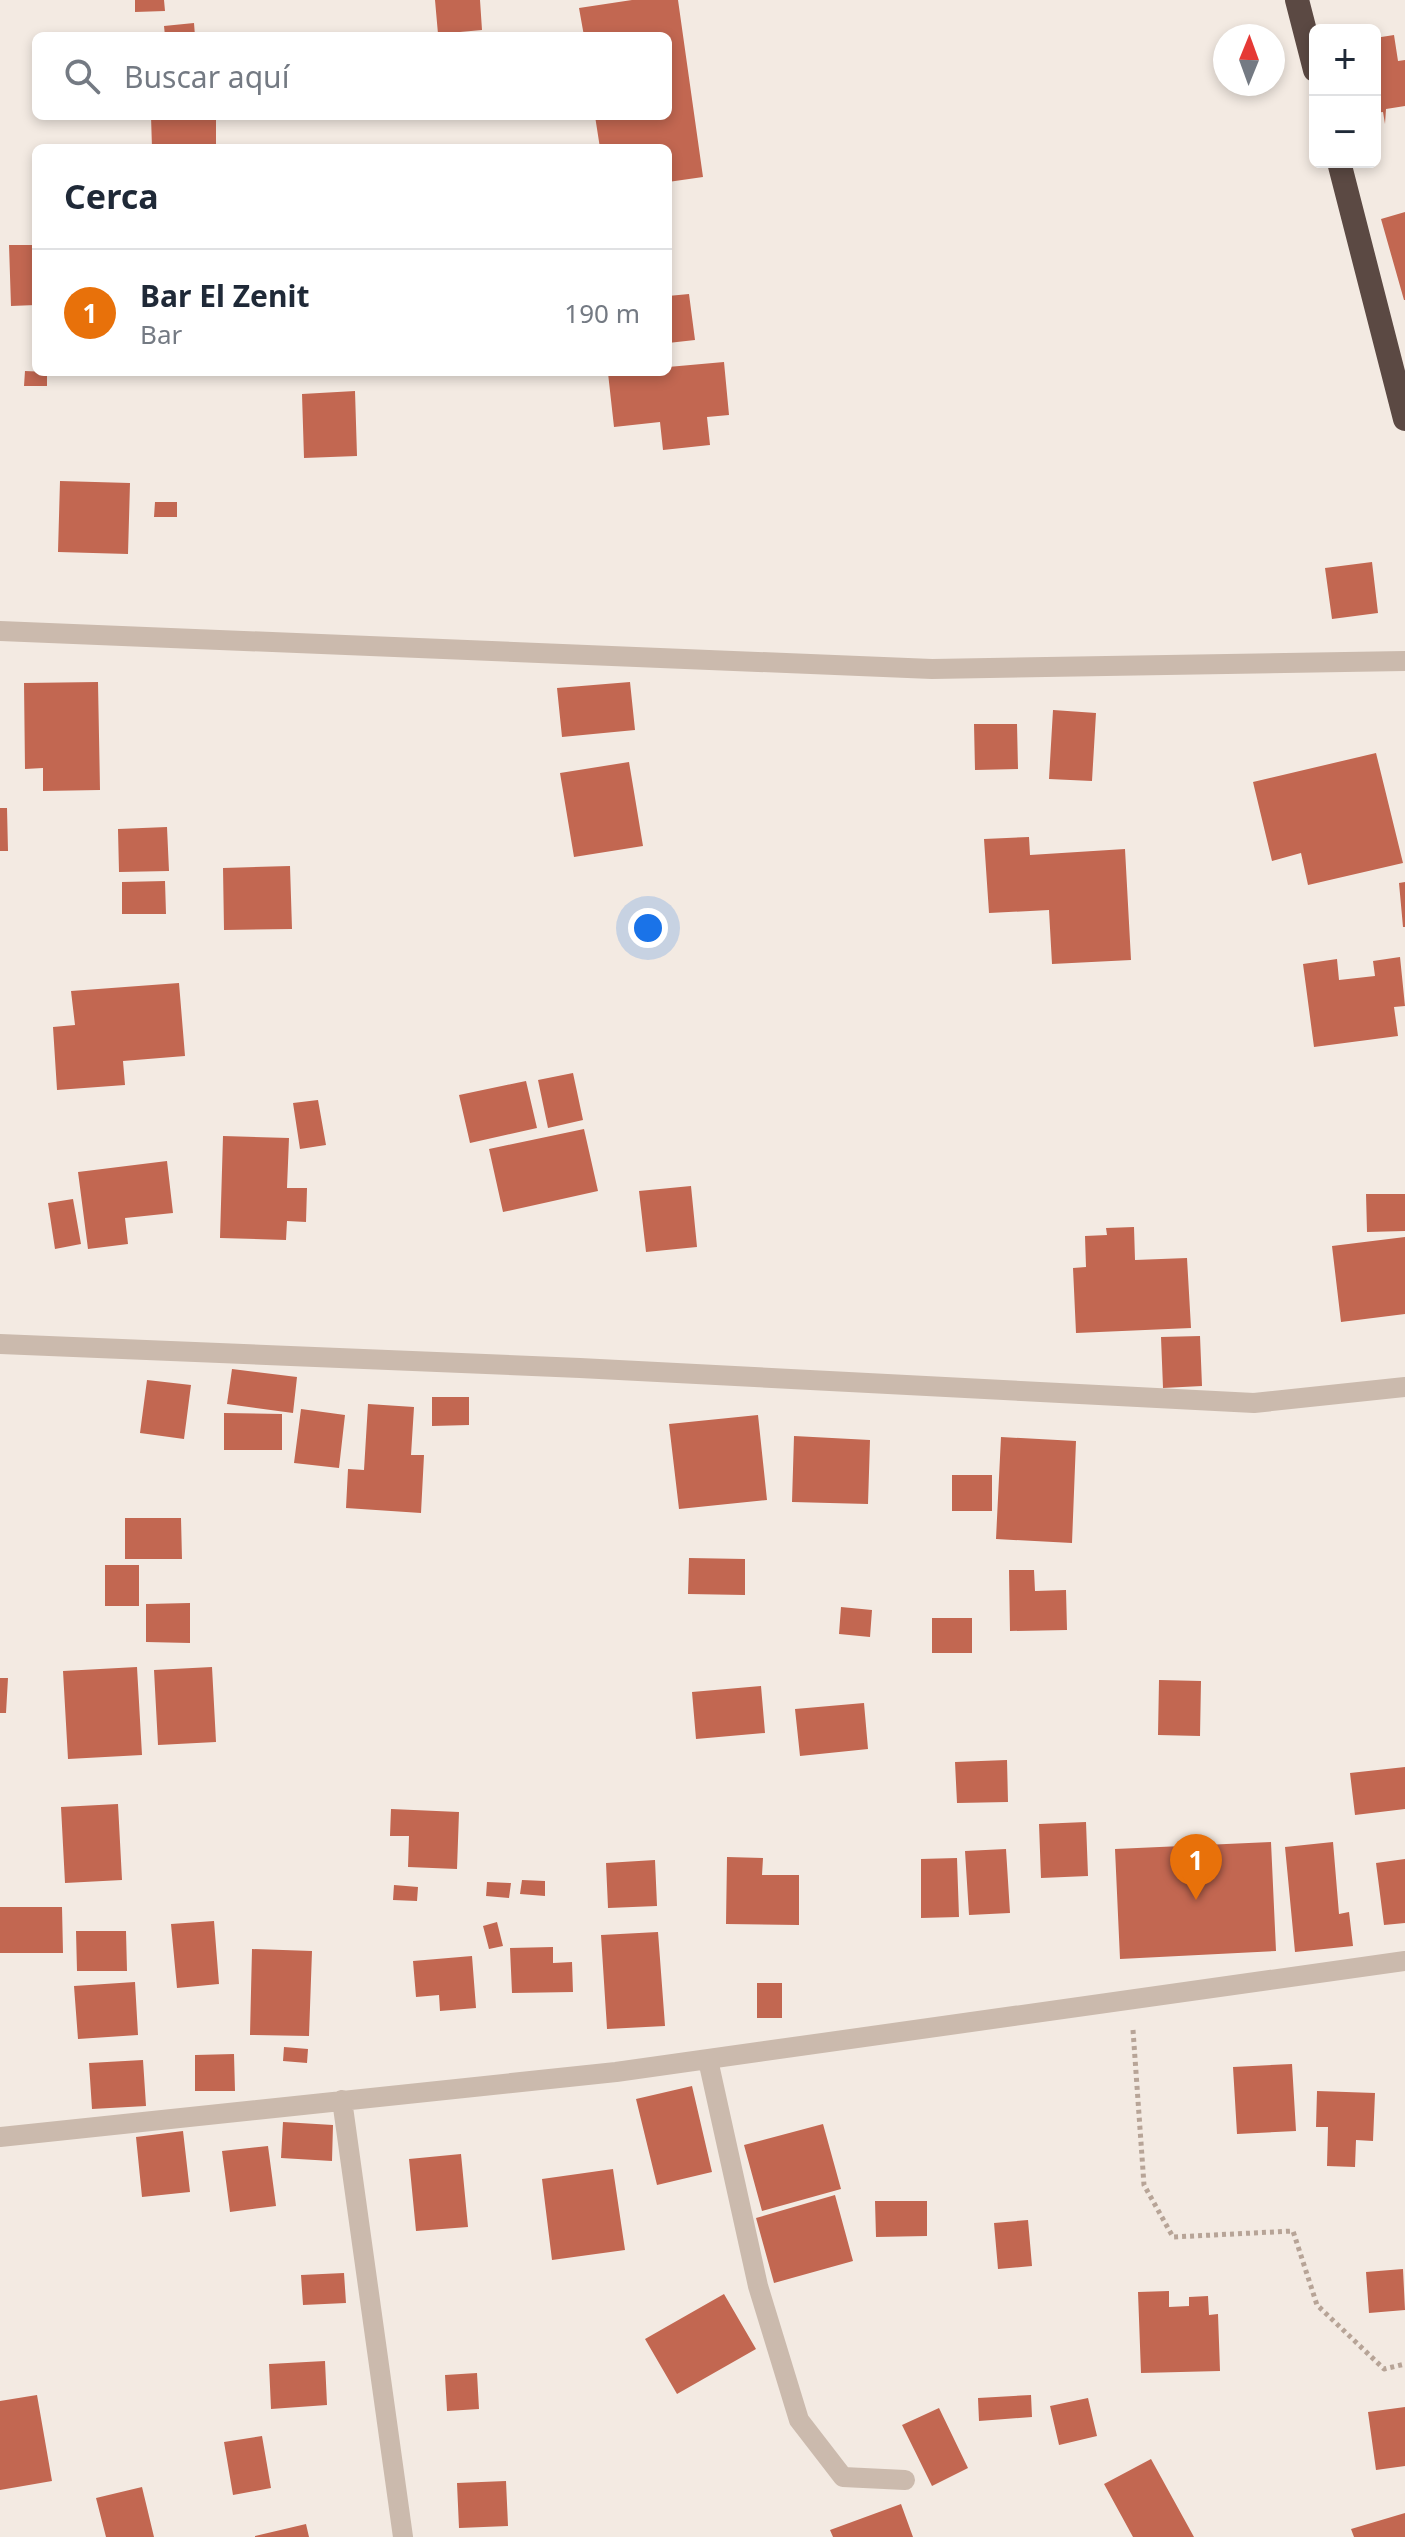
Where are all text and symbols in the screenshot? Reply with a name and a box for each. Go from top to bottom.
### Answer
north arrow [1213,24,1285,96]
map controls [1309,24,1381,168]
button: + [1309,24,1381,96]
search box [32,32,672,120]
icon: search [60,54,104,98]
text: Buscar aquí [124,56,289,97]
button: − [1309,96,1381,168]
text: Cerca [64,173,159,219]
text: Bar El Zenit [140,275,309,316]
text: 1 [83,295,97,331]
text: 190 m [564,295,640,331]
text: Bar [140,316,182,352]
your location [628,908,668,948]
pin: 1 [1170,1834,1222,1900]

